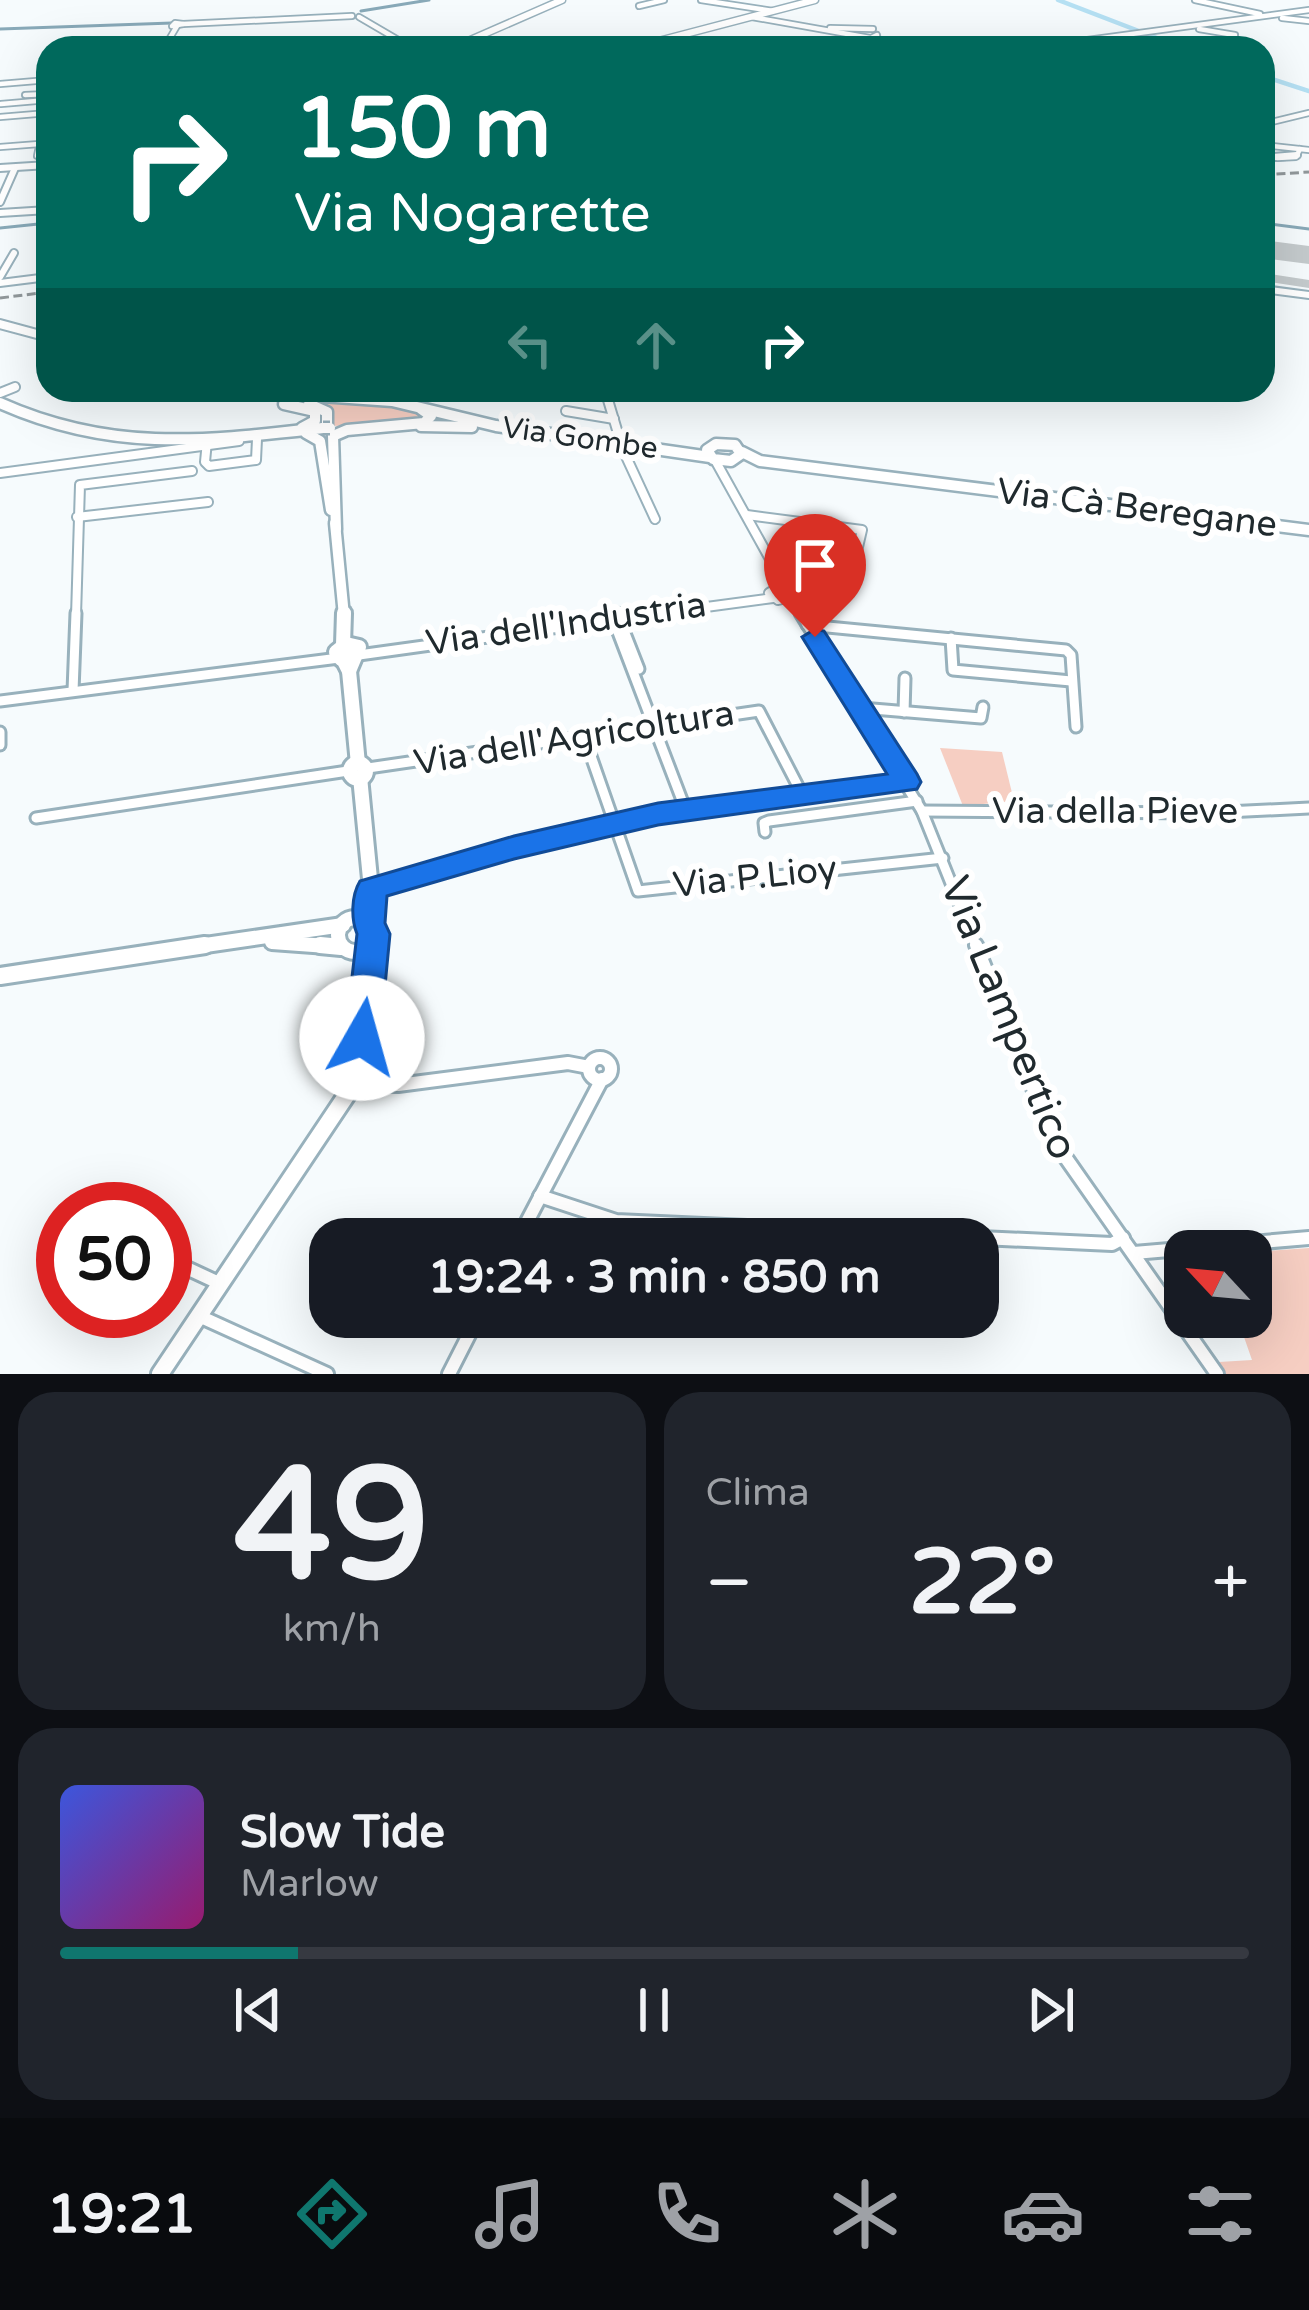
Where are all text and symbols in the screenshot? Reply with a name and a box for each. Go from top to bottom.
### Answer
text: 150 m [294,79,551,180]
icon: right [96,84,252,240]
text: Via Nogarette [294,181,651,246]
icon: left [497,312,563,378]
icon: ahead [623,312,689,378]
icon: right [749,312,815,378]
street label: Via Gombe [500,409,660,467]
street label: Via Cà Beregane [995,469,1279,547]
pin [764,514,866,637]
icon: arrive [782,532,848,598]
street label: Via dell'Industria [423,583,709,665]
street label: Via dell'Agricoltura [411,691,737,785]
street label: Via della Pieve [992,790,1238,833]
street label: Via P.Lioy [671,847,839,907]
street label: Via Lampertico [929,869,1089,1167]
position arrow [299,975,425,1101]
speed limit sign: 50 [36,1182,192,1338]
north arrow [1164,1230,1272,1338]
map controls [1164,1230,1272,1338]
text: 19:24 · 3 min · 850 m [428,1251,880,1305]
text: 49 [234,1433,430,1621]
text: Clima [706,1469,810,1516]
text: 22° [909,1529,1056,1638]
text: − [706,1543,753,1623]
text: + [1212,1543,1249,1623]
text: km/h [283,1605,381,1652]
text: Slow Tide [240,1806,445,1860]
text: Marlow [240,1860,379,1907]
icon: previous [225,1977,291,2043]
icon: pause [621,1977,687,2043]
icon: next [1018,1977,1084,2043]
icon: directions [290,2172,374,2256]
icon: music [468,2172,552,2256]
icon: phone [645,2172,729,2256]
icon: climate [823,2172,907,2256]
icon: car [1001,2172,1085,2256]
icon: filters [1178,2172,1262,2256]
text: 19:21 [47,2182,197,2247]

